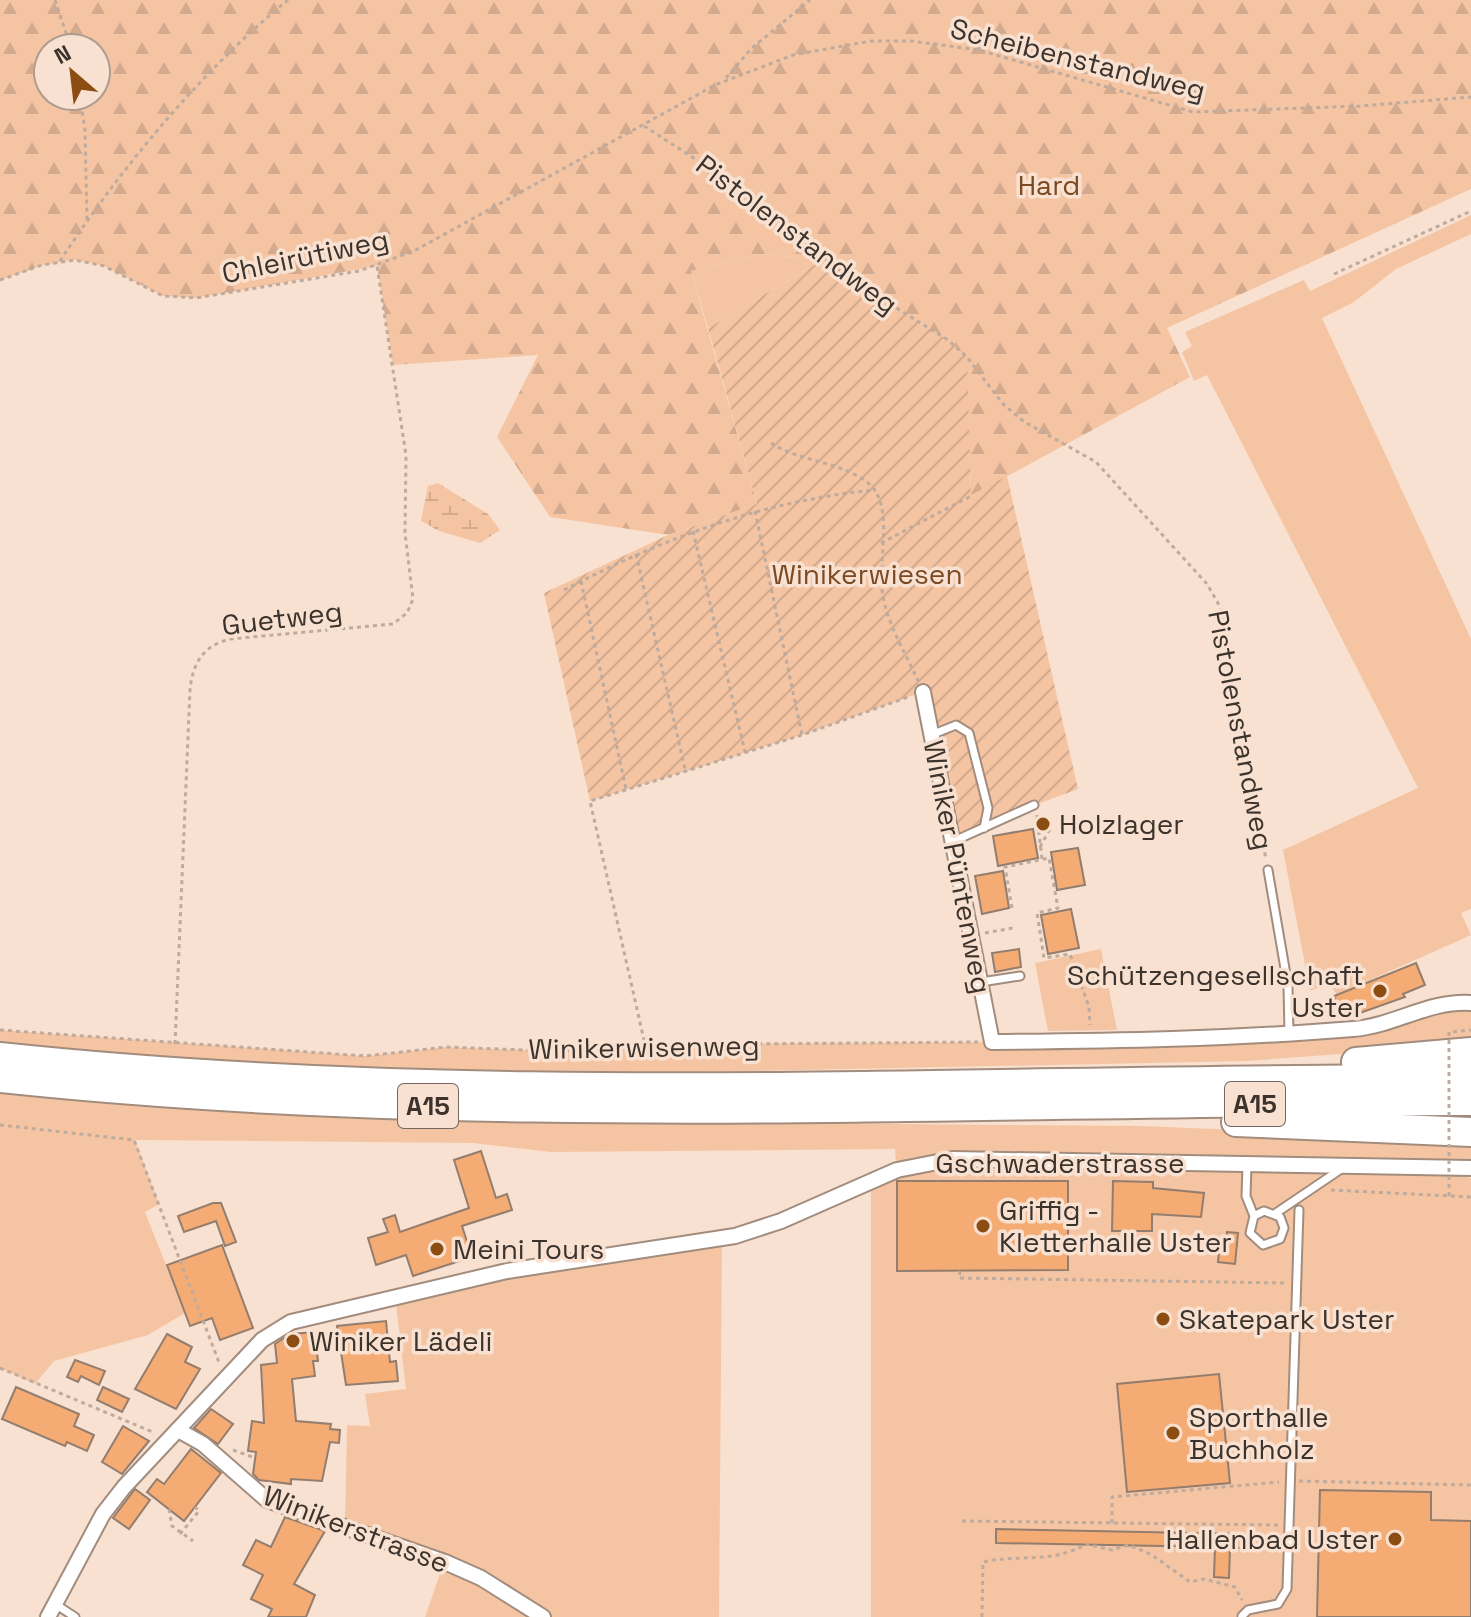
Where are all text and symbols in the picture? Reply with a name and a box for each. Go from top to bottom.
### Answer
street label: Scheibenstandweg [947,10,1209,108]
north arrow [32,32,112,112]
text: N [50,39,76,70]
street label: Pistolenstandweg [689,146,905,322]
park label: Hard [1018,167,1080,203]
street label: Chleirütiweg [218,221,392,291]
park label: Winikerwiesen [771,556,963,592]
street label: Guetweg [220,593,344,643]
street label: Pistolenstandweg [1200,607,1282,853]
street label: Winiker Püntenweg [916,737,1000,997]
place label: Holzlager [1059,806,1184,842]
marker: Holzlager [1034,815,1052,833]
place label: Schützengesellschaft Uster [1067,957,1364,1025]
marker: Schützengesellschaft Uster [1371,982,1389,1000]
street label: Winikerwisenweg [528,1027,760,1067]
road number: A15 [1225,1082,1285,1126]
road number: A15 [398,1084,458,1128]
street label: Gschwaderstrasse [935,1145,1185,1181]
place label: Griffig - Kletterhalle Uster [999,1192,1232,1260]
marker: Griffig - Kletterhalle Uster [974,1217,992,1235]
place label: Meini Tours [453,1231,604,1267]
marker: Meini Tours [428,1240,446,1258]
place label: Skatepark Uster [1179,1301,1395,1337]
marker: Skatepark Uster [1154,1310,1172,1328]
place label: Winiker Lädeli [309,1323,492,1359]
marker: Winiker Lädeli [284,1332,302,1350]
place label: Sporthalle Buchholz [1189,1399,1329,1467]
marker: Sporthalle Buchholz [1164,1424,1182,1442]
street label: Winikerstrasse [258,1477,454,1581]
place label: Hallenbad Uster [1165,1521,1379,1557]
marker: Hallenbad Uster [1386,1530,1404,1548]

